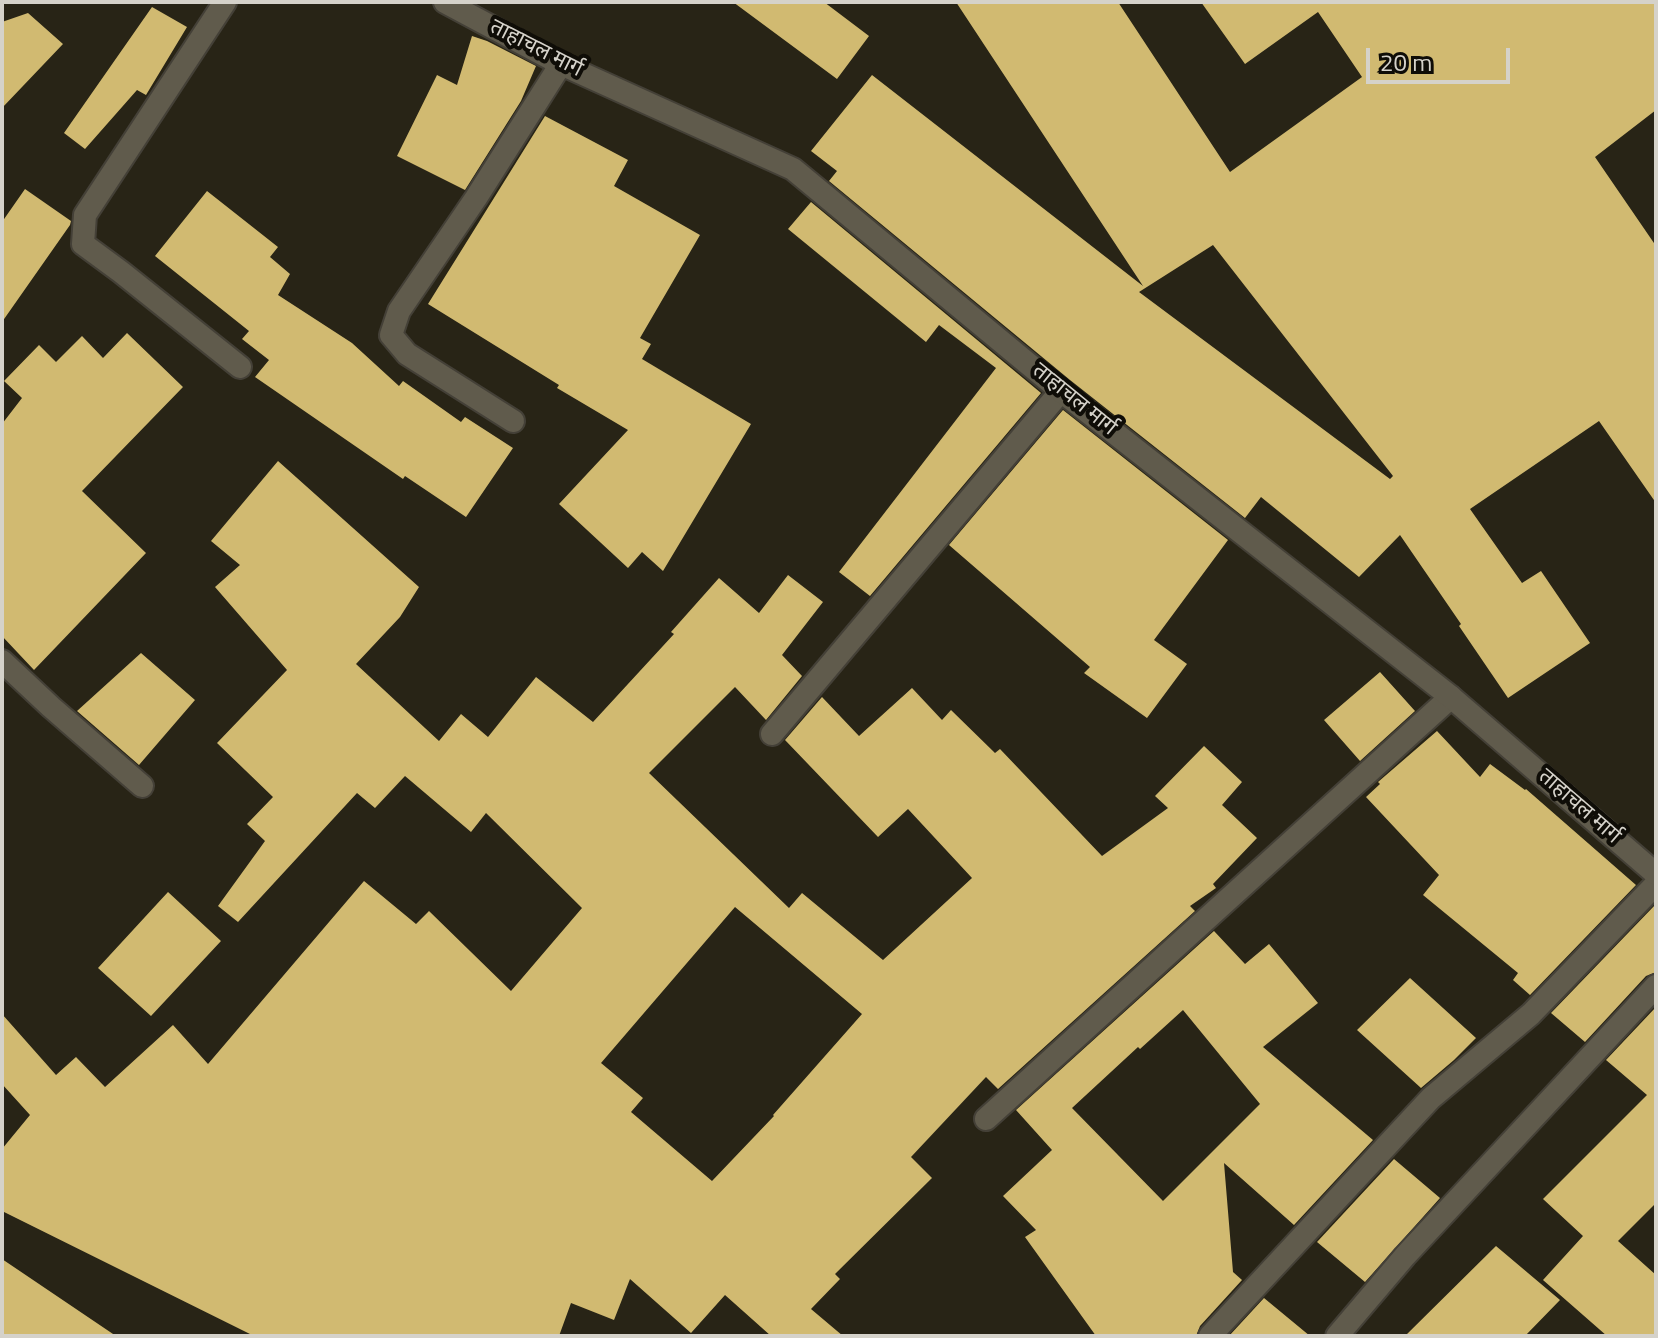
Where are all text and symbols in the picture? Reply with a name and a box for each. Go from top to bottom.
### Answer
street label: ताहाचल मार्ग [485,14,587,84]
scale bar [1370,32,1514,82]
text: 20 m [1380,44,1432,80]
street label: ताहाचल मार्ग [1027,358,1121,442]
street label: ताहाचल मार्ग [1532,764,1626,850]

